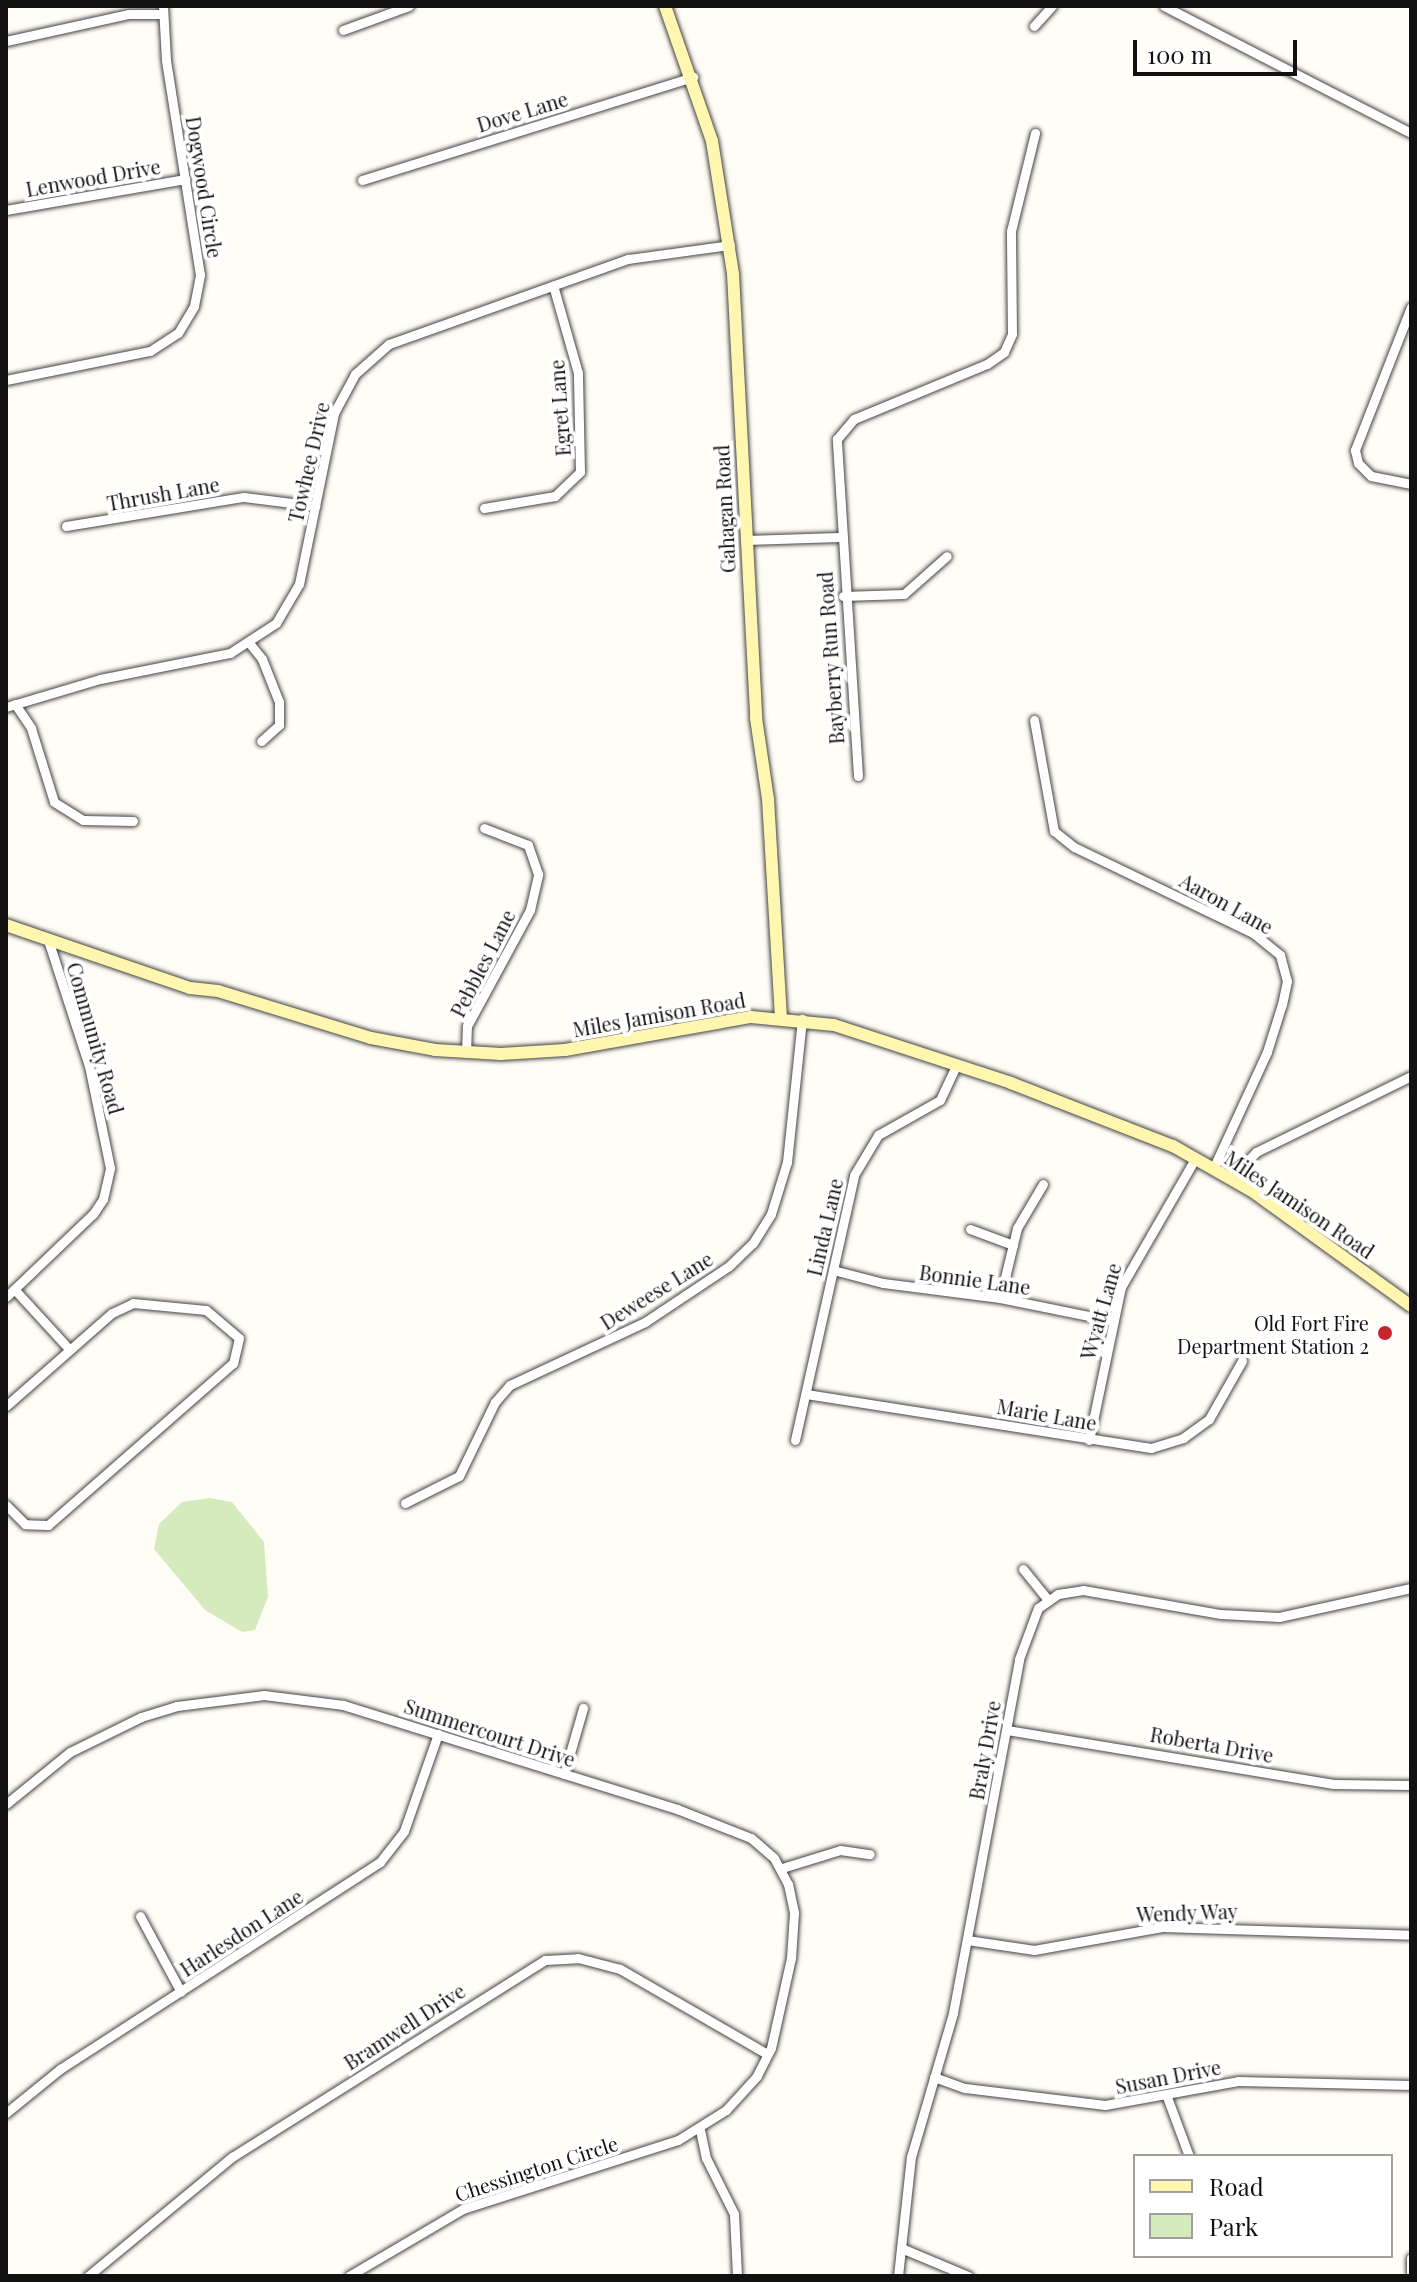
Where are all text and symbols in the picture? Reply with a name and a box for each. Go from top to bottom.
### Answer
scale bar [1137,24,1301,74]
text: 100 m [1147,38,1212,70]
street label: Dove Lane [474,86,570,136]
street label: Dogwood Circle [182,114,228,260]
street label: Lenwood Drive [24,153,162,201]
street label: Egret Lane [544,359,574,457]
street label: Towhee Drive [282,399,334,525]
street label: Gahagan Road [709,444,739,574]
street label: Thrush Lane [105,471,221,515]
street label: Bayberry Run Road [812,571,848,745]
street label: Aaron Lane [1176,868,1278,938]
street label: Pebbles Lane [445,905,519,1021]
street label: Community Road [63,959,129,1117]
street label: Miles Jamison Road [571,987,747,1041]
street label: Miles Jamison Road [1221,1145,1379,1263]
street label: Linda Lane [801,1176,847,1278]
street label: Deweese Lane [595,1246,717,1334]
street label: Bonnie Lane [918,1259,1032,1299]
street label: Wyatt Lane [1075,1260,1125,1362]
place label: Old Fort Fire Department Station 2 [1177,1310,1369,1357]
marker: Old Fort Fire Department Station 2 [1376,1324,1394,1342]
street label: Marie Lane [995,1393,1099,1435]
street label: Summercourt Drive [401,1693,579,1771]
street label: Braly Drive [963,1698,1005,1802]
street label: Roberta Drive [1148,1721,1276,1767]
street label: Harlesdon Lane [175,1883,307,1981]
street label: Wendy Way [1135,1898,1239,1926]
street label: Bramwell Drive [339,1978,469,2074]
street label: Susan Drive [1113,2054,1223,2098]
street label: Chessington Circle [451,2130,621,2206]
legend [1133,2154,1393,2258]
text: Road [1209,2170,1264,2202]
text: Park [1209,2210,1258,2242]

